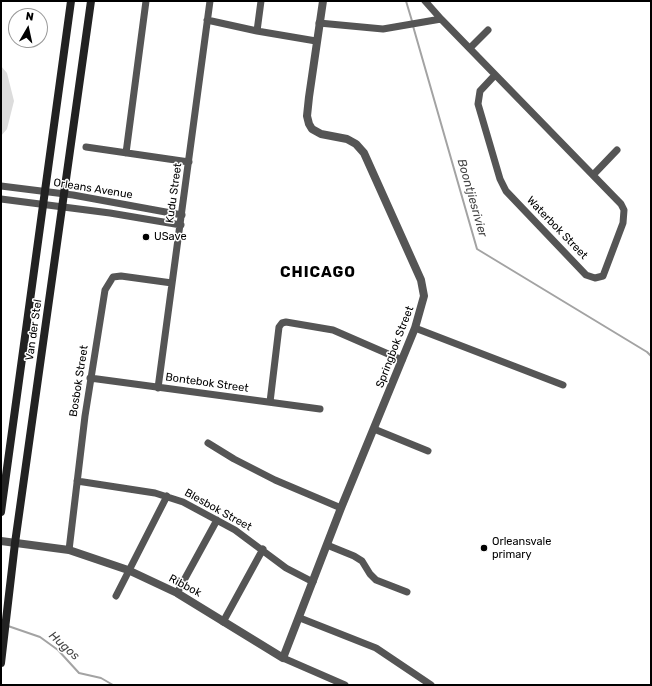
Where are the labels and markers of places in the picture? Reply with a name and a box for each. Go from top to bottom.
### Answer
place label: USave [154,230,187,244]
marker: USave [141,232,151,242]
place label: Orleansvale primary [492,535,551,561]
marker: Orleansvale primary [479,543,489,553]

